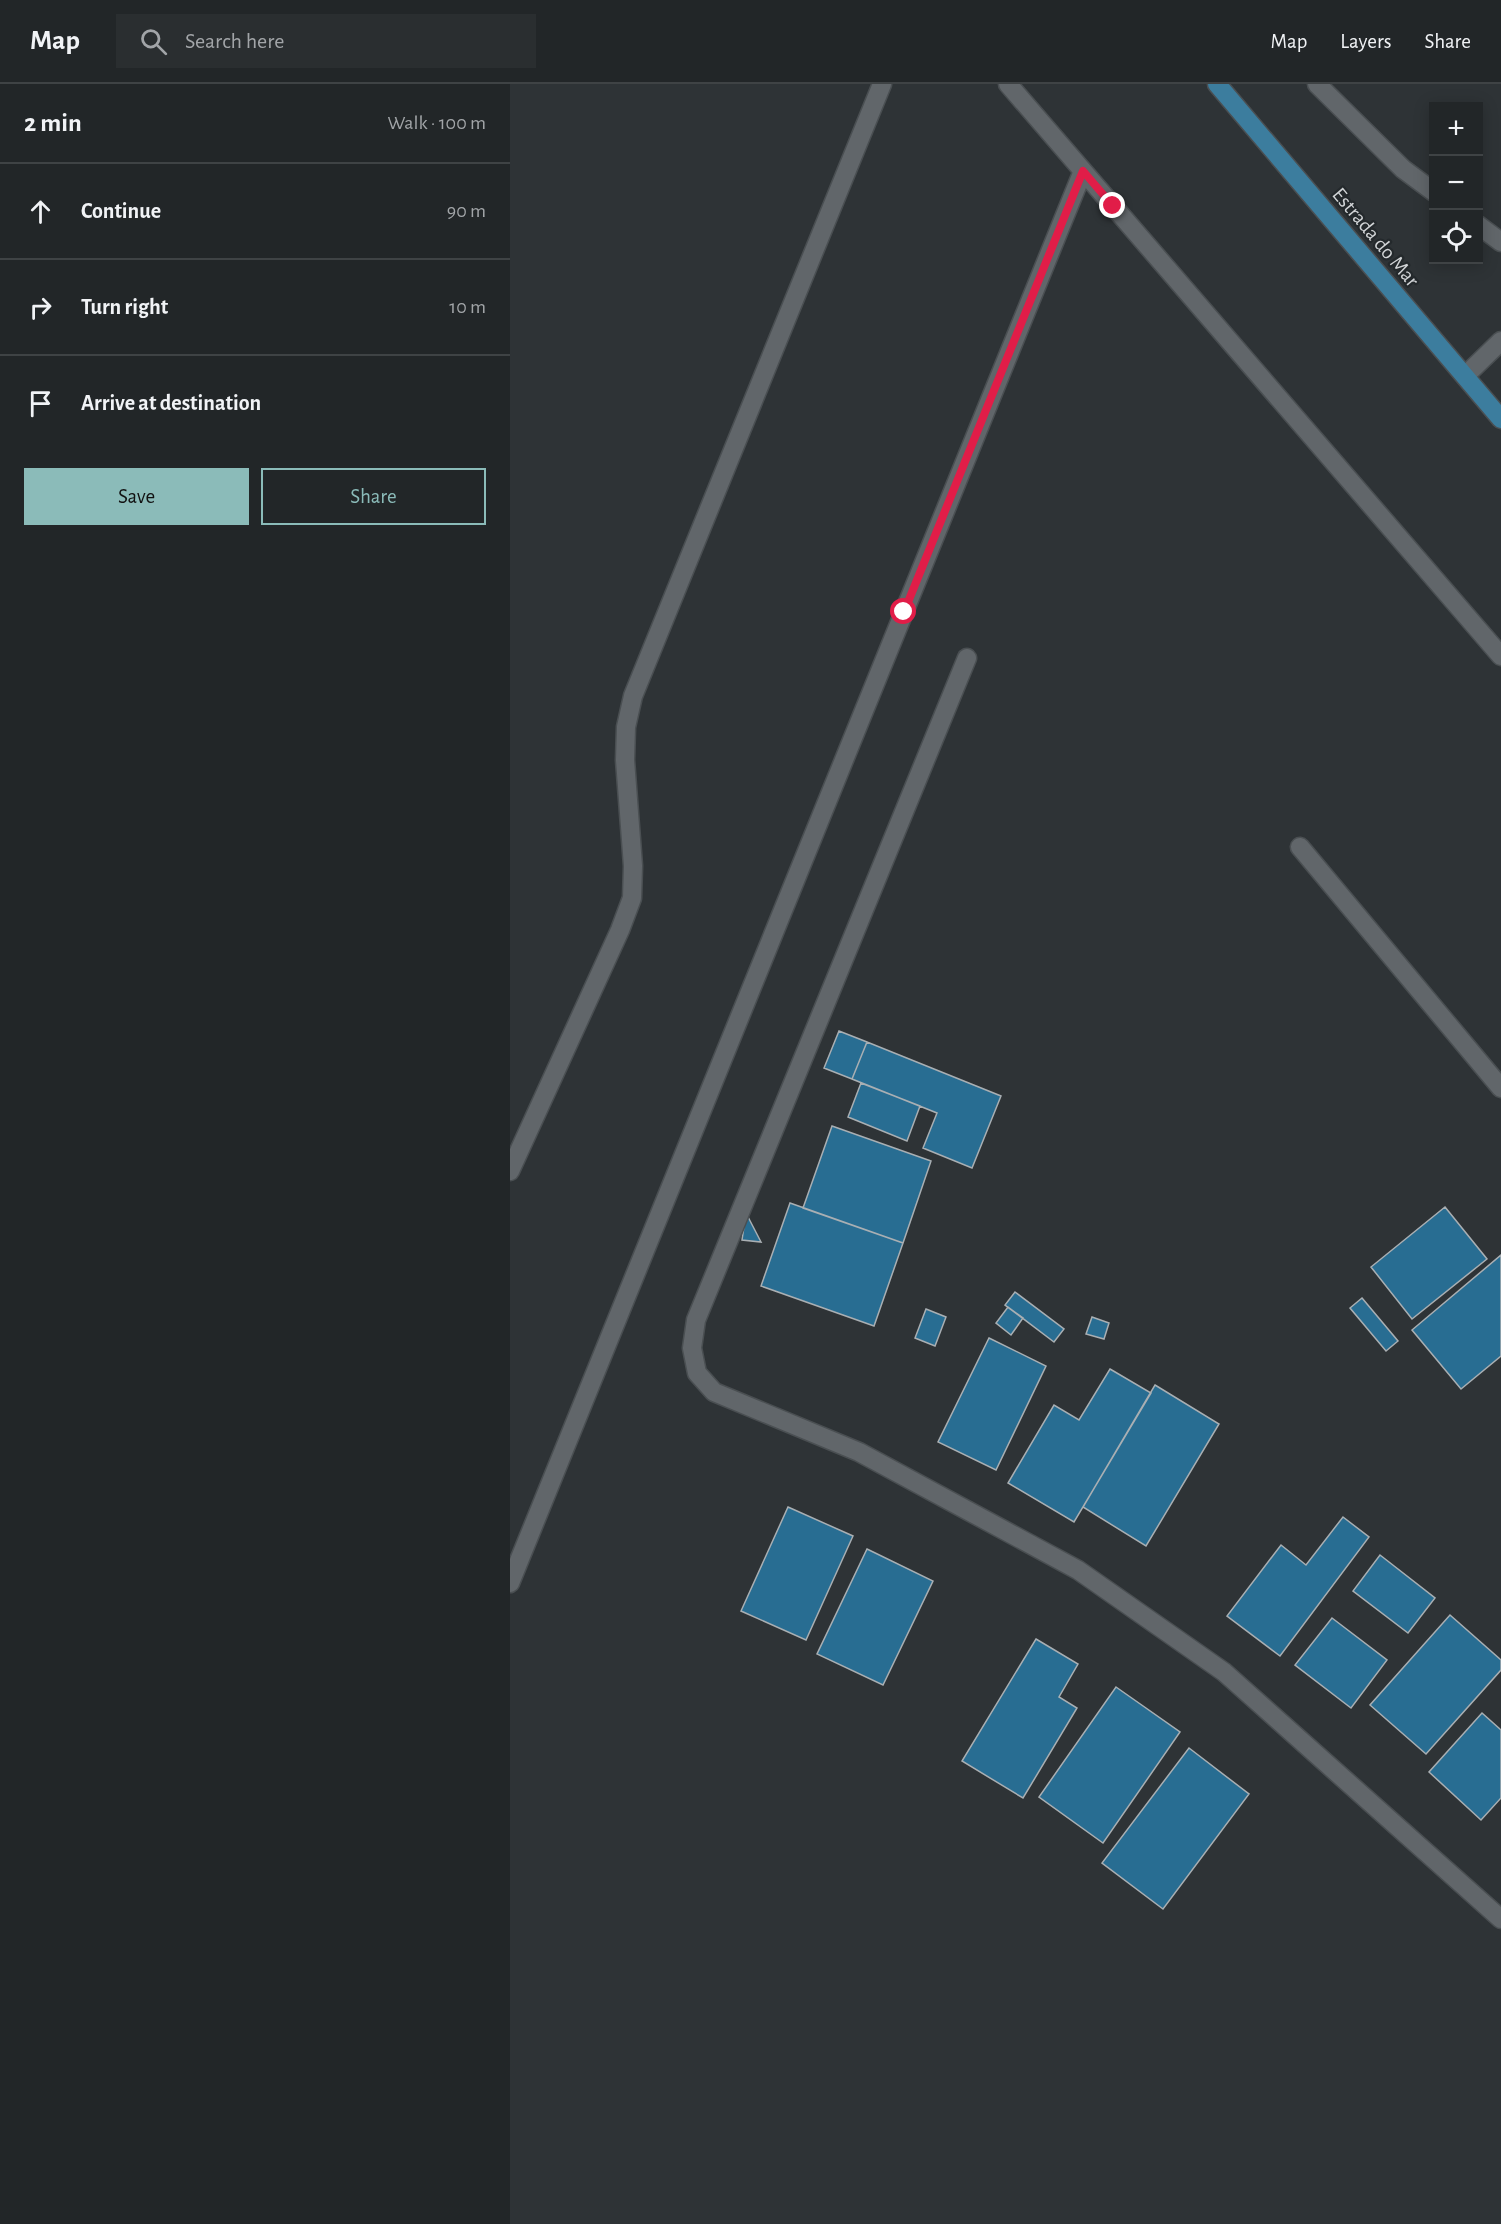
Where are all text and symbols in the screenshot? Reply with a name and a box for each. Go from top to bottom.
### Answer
search box [116,14,536,68]
icon: search [137,25,170,58]
text: Map [30,27,80,55]
text: Search here [185,30,284,52]
text: Map [1271,31,1307,52]
text: Layers [1340,31,1391,52]
text: Share [1424,31,1471,52]
map controls [1429,102,1483,264]
button: + [1429,102,1483,156]
text: 2 min [24,110,82,136]
text: Walk · 100 m [387,113,486,133]
button: − [1429,156,1483,210]
street label: Estrada do Mar [1328,184,1423,291]
route end [1099,192,1125,218]
icon: ahead [24,195,57,228]
text: Continue [81,200,161,222]
text: 90 m [447,201,486,221]
button: locate [1429,210,1483,264]
icon: right [24,291,57,324]
text: Turn right [81,296,168,318]
text: 10 m [449,297,486,317]
icon: arrive [24,387,57,420]
text: Arrive at destination [81,392,261,414]
button: Save [24,468,249,525]
button: Share [261,468,486,525]
route start [890,598,916,624]

